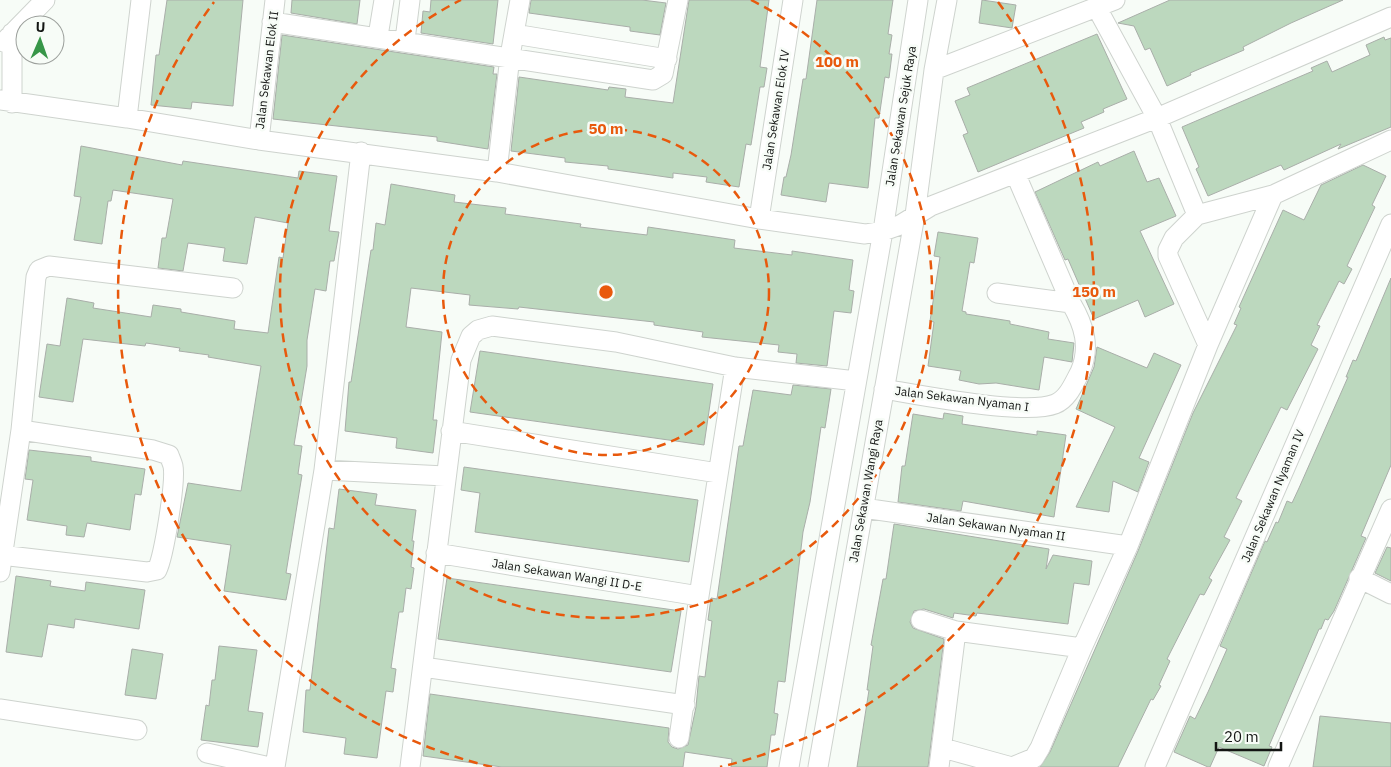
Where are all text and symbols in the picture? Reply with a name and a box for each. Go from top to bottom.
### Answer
street label: Jalan Sekawan Elok II [252,10,281,130]
north arrow [15,15,65,65]
text: U [35,18,46,36]
street label: Jalan Sekawan Sejuk Raya [882,44,919,187]
street label: Jalan Sekawan Elok IV [759,48,793,171]
text: 100 m [815,52,859,71]
text: 50 m [589,119,623,138]
text: 150 m [1072,282,1116,301]
centre of rings [597,283,615,301]
street label: Jalan Sekawan Nyaman I [894,383,1030,414]
street label: Jalan Sekawan Wangi Raya [846,417,886,564]
street label: Jalan Sekawan Nyaman IV [1238,427,1308,564]
street label: Jalan Sekawan Nyaman II [926,509,1067,544]
street label: Jalan Sekawan Wangi II D-E [491,555,643,594]
scale bar [1216,720,1281,752]
text: 20 m [1224,727,1259,746]

